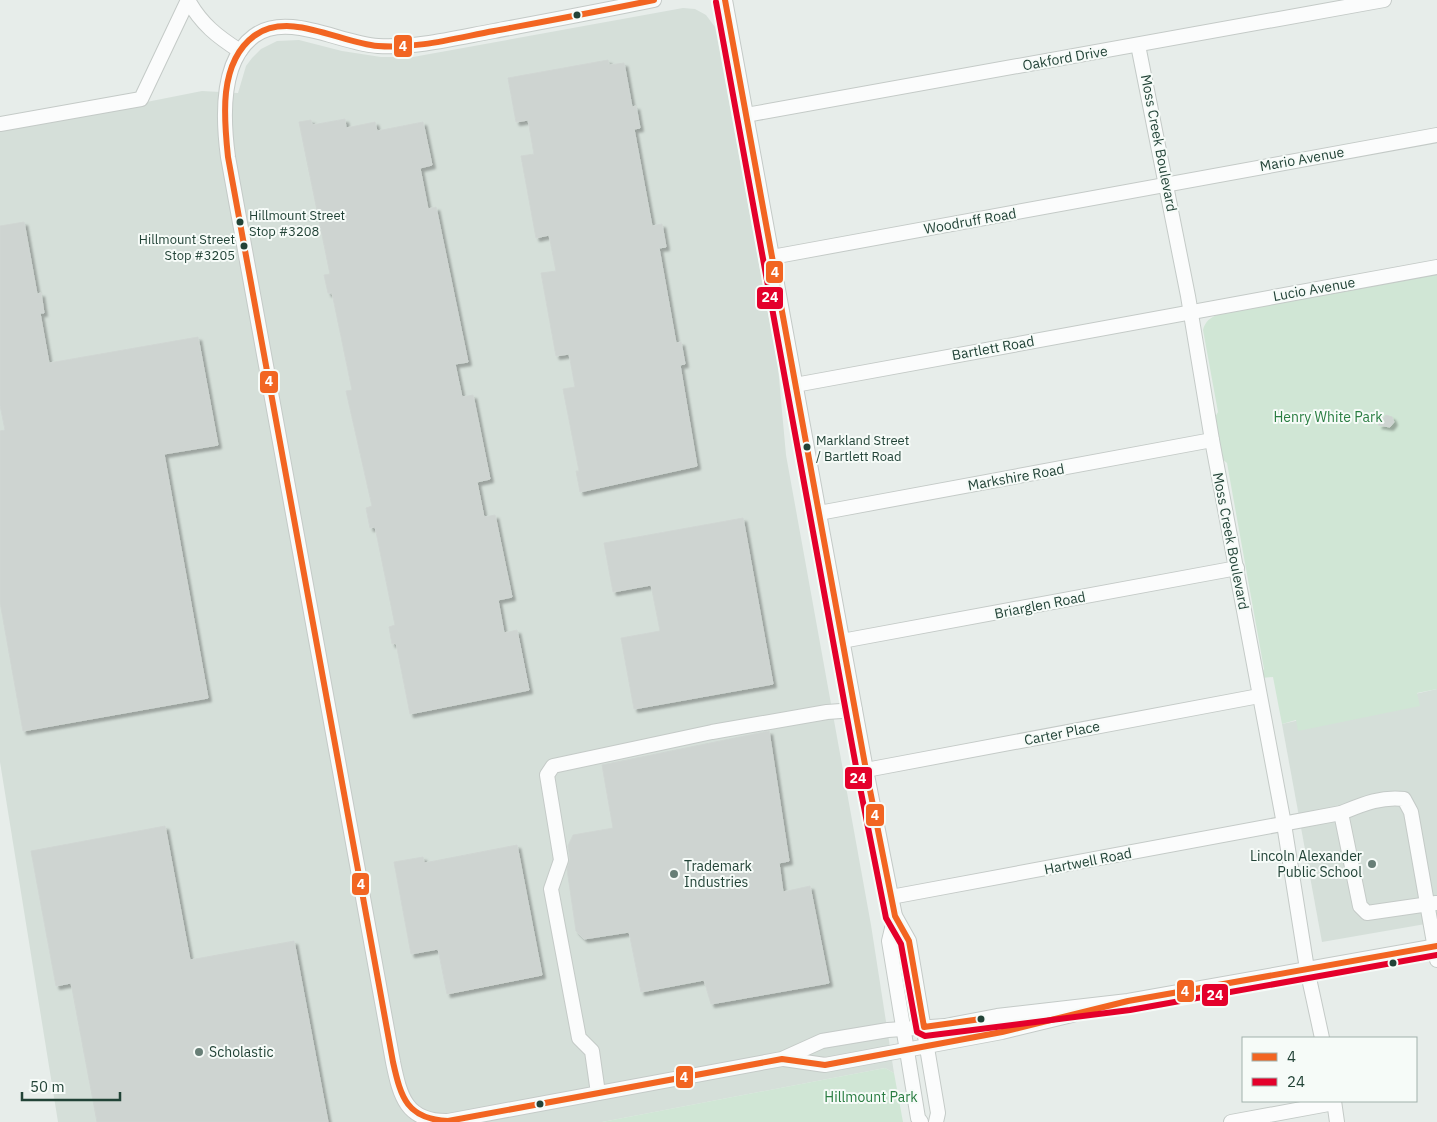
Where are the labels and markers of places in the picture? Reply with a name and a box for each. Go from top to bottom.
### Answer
unlabelled marker [572,10,582,20]
place label: Hillmount Street Stop #3208 [249,207,345,240]
marker: Hillmount Street Stop #3208 [235,217,245,227]
place label: Hillmount Street Stop #3205 [139,231,235,264]
marker: Hillmount Street Stop #3205 [239,241,249,251]
place label: Markland Street / Bartlett Road [816,432,909,465]
marker: Markland Street / Bartlett Road [802,442,812,452]
place label: Lincoln Alexander Public School [1250,847,1362,881]
place label: Trademark Industries [684,857,753,891]
marker: Lincoln Alexander Public School [1366,858,1378,870]
marker: Trademark Industries [668,868,680,880]
unlabelled marker [1388,958,1398,968]
unlabelled marker [976,1014,986,1024]
place label: Scholastic [209,1043,273,1061]
marker: Scholastic [193,1046,205,1058]
unlabelled marker [535,1099,545,1109]

